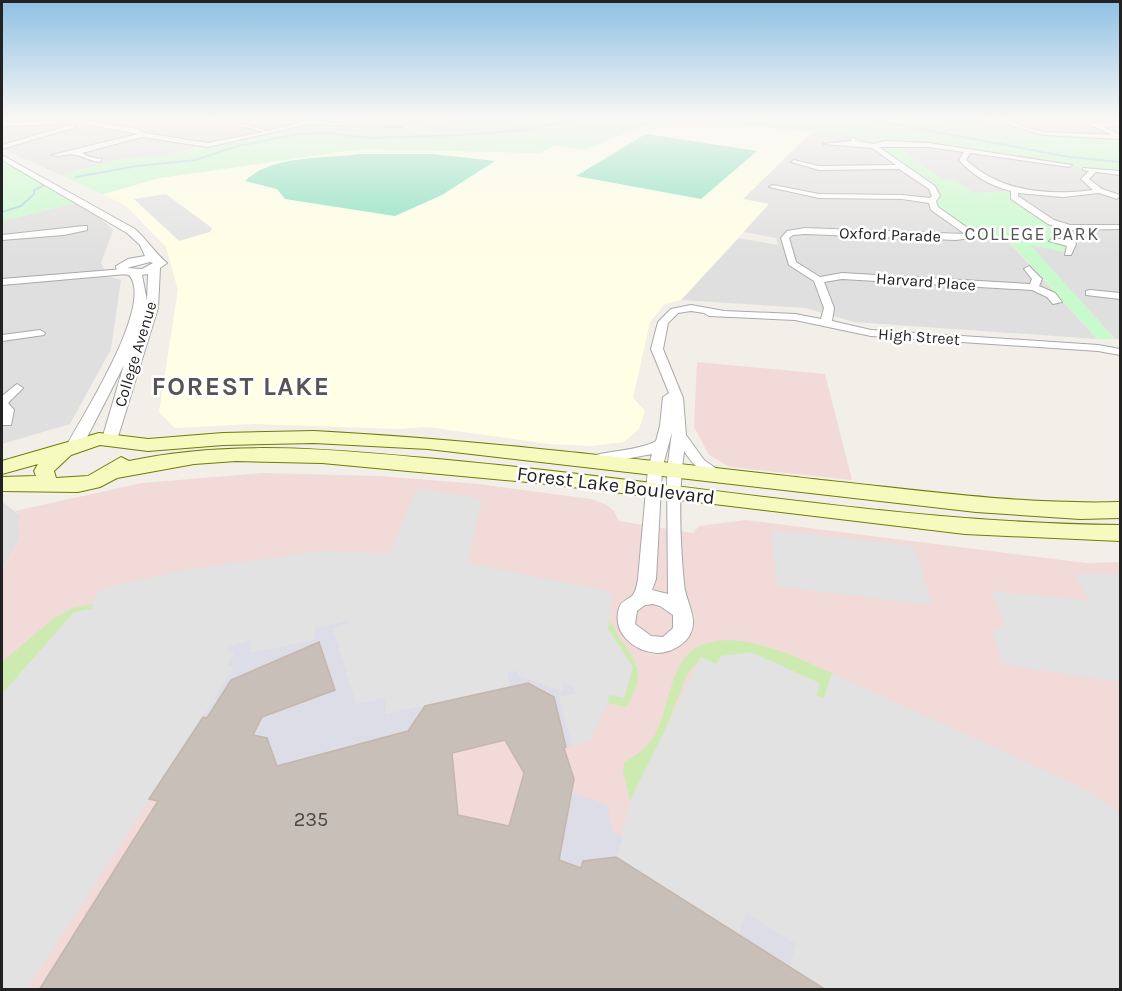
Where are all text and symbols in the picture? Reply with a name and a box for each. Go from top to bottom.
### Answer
street label: Oxford Parade [839,223,941,246]
district label: COLLEGE PARK [964,223,1100,245]
street label: Harvard Place [876,269,976,294]
street label: College Avenue [110,299,161,409]
street label: High Street [877,324,960,349]
district label: FOREST LAKE [152,371,330,402]
street label: Forest Lake Boulevard [516,462,716,509]
house number: 235 [294,808,328,831]

